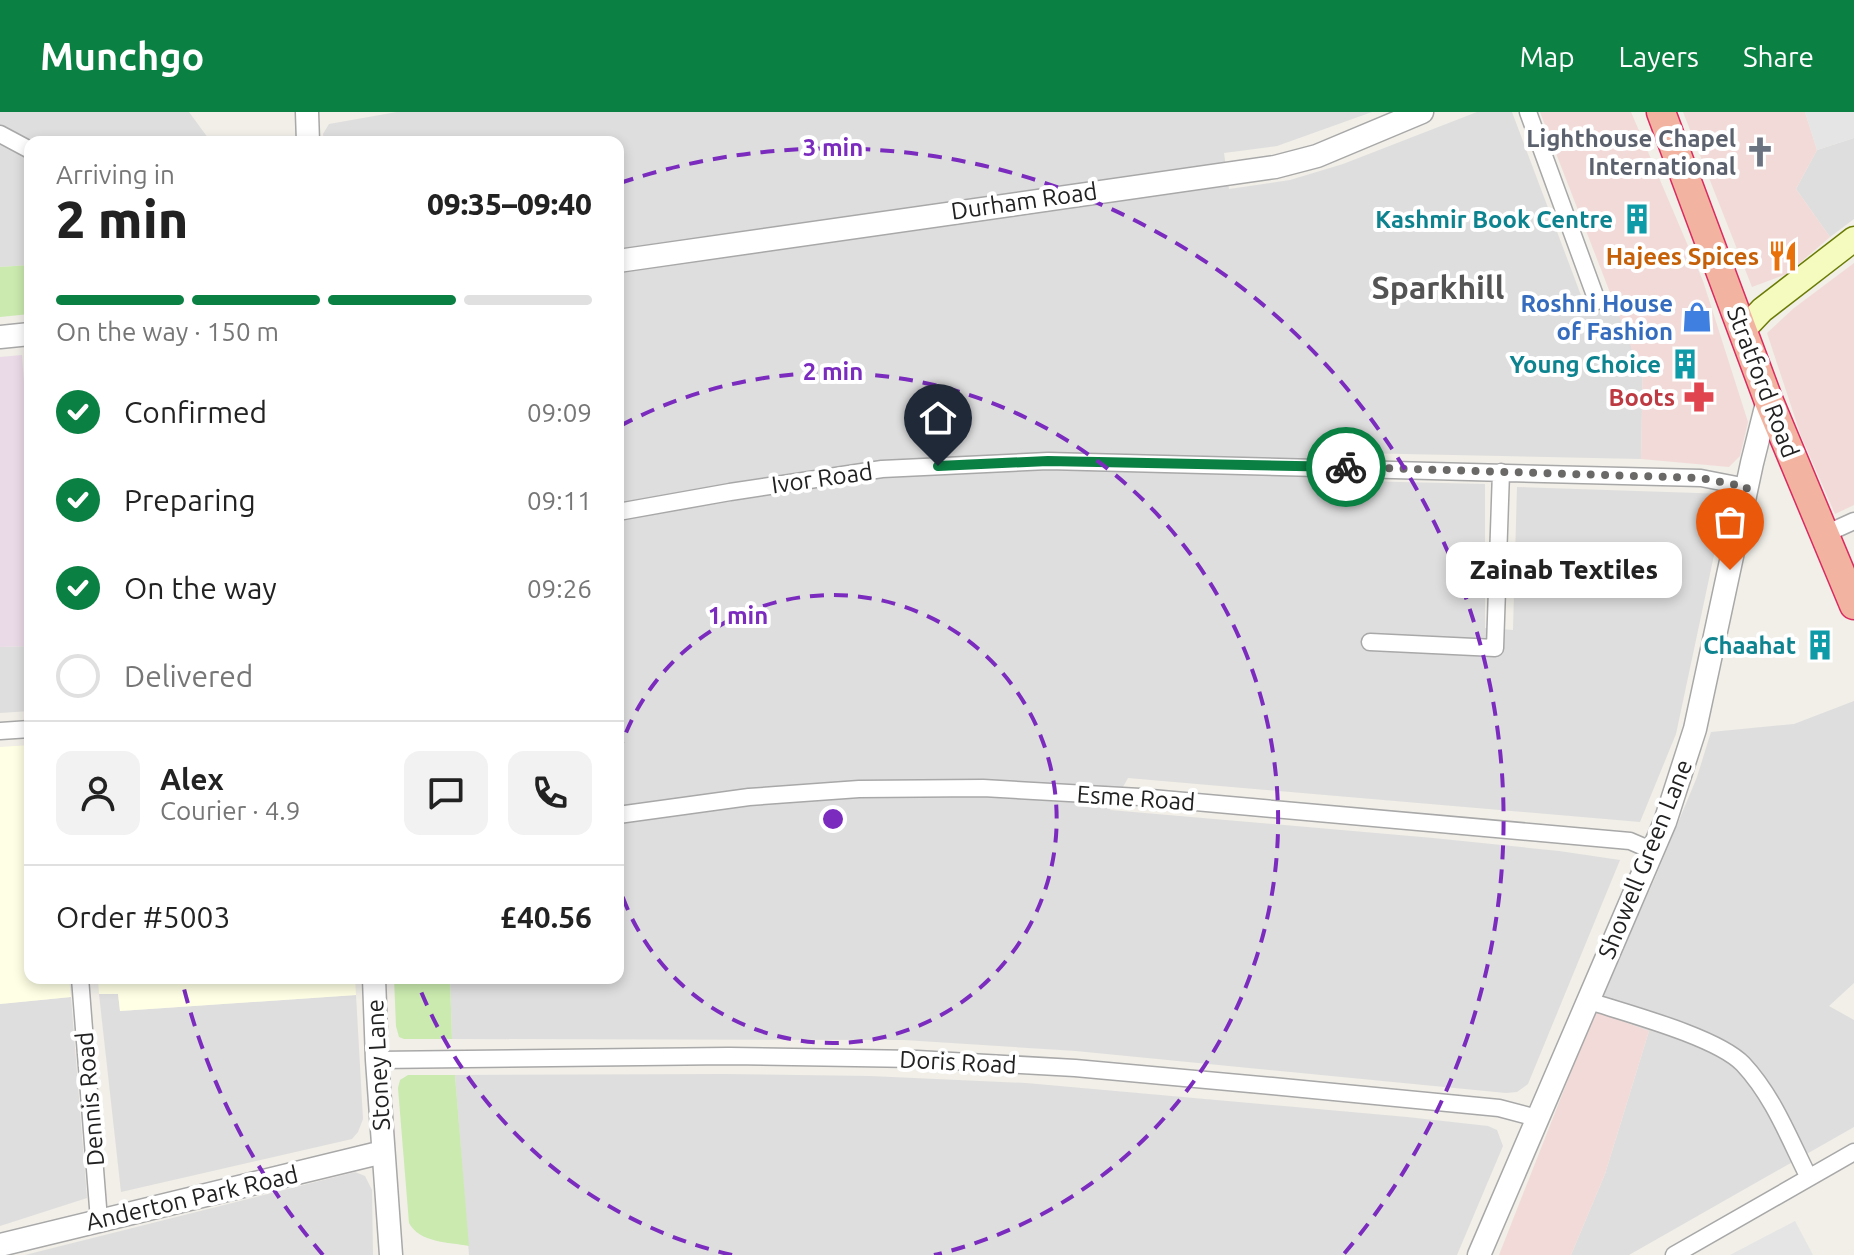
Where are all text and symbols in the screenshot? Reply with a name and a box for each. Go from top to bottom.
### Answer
text: Munchgo [40,35,204,77]
text: Map [1519,41,1575,72]
text: Layers [1619,41,1699,72]
text: Share [1743,41,1814,72]
place label: Lighthouse Chapel International [1526,125,1736,180]
text: 3 min [803,134,863,161]
church icon: Lighthouse Chapel International [1743,135,1777,169]
text: Arriving in [56,160,175,189]
street label: Durham Road [949,177,1099,225]
text: 09:35–09:40 [427,187,592,221]
text: 2 min [56,190,188,248]
building icon: Kashmir Book Centre [1620,202,1654,236]
place label: Kashmir Book Centre [1375,206,1613,233]
restaurant icon: Hajees Spices [1766,239,1800,273]
place label: Hajees Spices [1606,243,1759,270]
district label: Sparkhill [1372,269,1505,305]
place label: Roshni House of Fashion [1520,290,1673,345]
shop icon: Roshni House of Fashion [1680,300,1714,334]
street label: Stratford Road [1722,303,1804,461]
text: On the way · 150 m [56,317,279,346]
building icon: Young Choice [1668,347,1702,381]
place label: Young Choice [1509,351,1661,378]
text: 2 min [803,358,863,385]
pharmacy icon: Boots [1682,380,1716,414]
pin [904,384,972,466]
place label: Boots [1609,384,1675,411]
icon: check [56,390,100,434]
text: Confirmed [124,395,267,429]
icon: home [916,396,960,440]
text: 09:09 [527,398,592,427]
courier [1306,427,1386,507]
icon: bike [1324,445,1368,489]
street label: Ivor Road [770,458,874,498]
icon: check [56,478,100,522]
text: Preparing [124,483,256,517]
text: 09:11 [527,486,592,515]
pin [1696,488,1764,570]
icon: bag [1708,500,1752,544]
callout: Zainab Textiles [1446,542,1682,598]
text: Zainab Textiles [1470,555,1658,584]
icon: check [56,566,100,610]
text: On the way [124,571,277,605]
text: 09:26 [527,574,592,603]
text: 1 min [708,602,768,629]
building icon: Chaahat [1803,628,1837,662]
place label: Chaahat [1703,632,1796,659]
text: Delivered [124,659,253,693]
button: person [56,751,140,835]
button: chat [404,751,488,835]
button: phone [508,751,592,835]
street label: Showell Green Lane [1593,755,1697,963]
text: Alex [160,762,224,796]
street label: Esme Road [1076,780,1196,816]
text: Courier · 4.9 [160,796,300,825]
centre of rings [819,805,847,833]
text: Order #5003 [56,900,230,934]
text: £40.56 [500,900,592,934]
street label: Stoney Lane [361,999,395,1131]
street label: Dennis Road [71,1031,109,1167]
street label: Doris Road [899,1045,1017,1079]
street label: Anderton Park Road [83,1160,301,1236]

